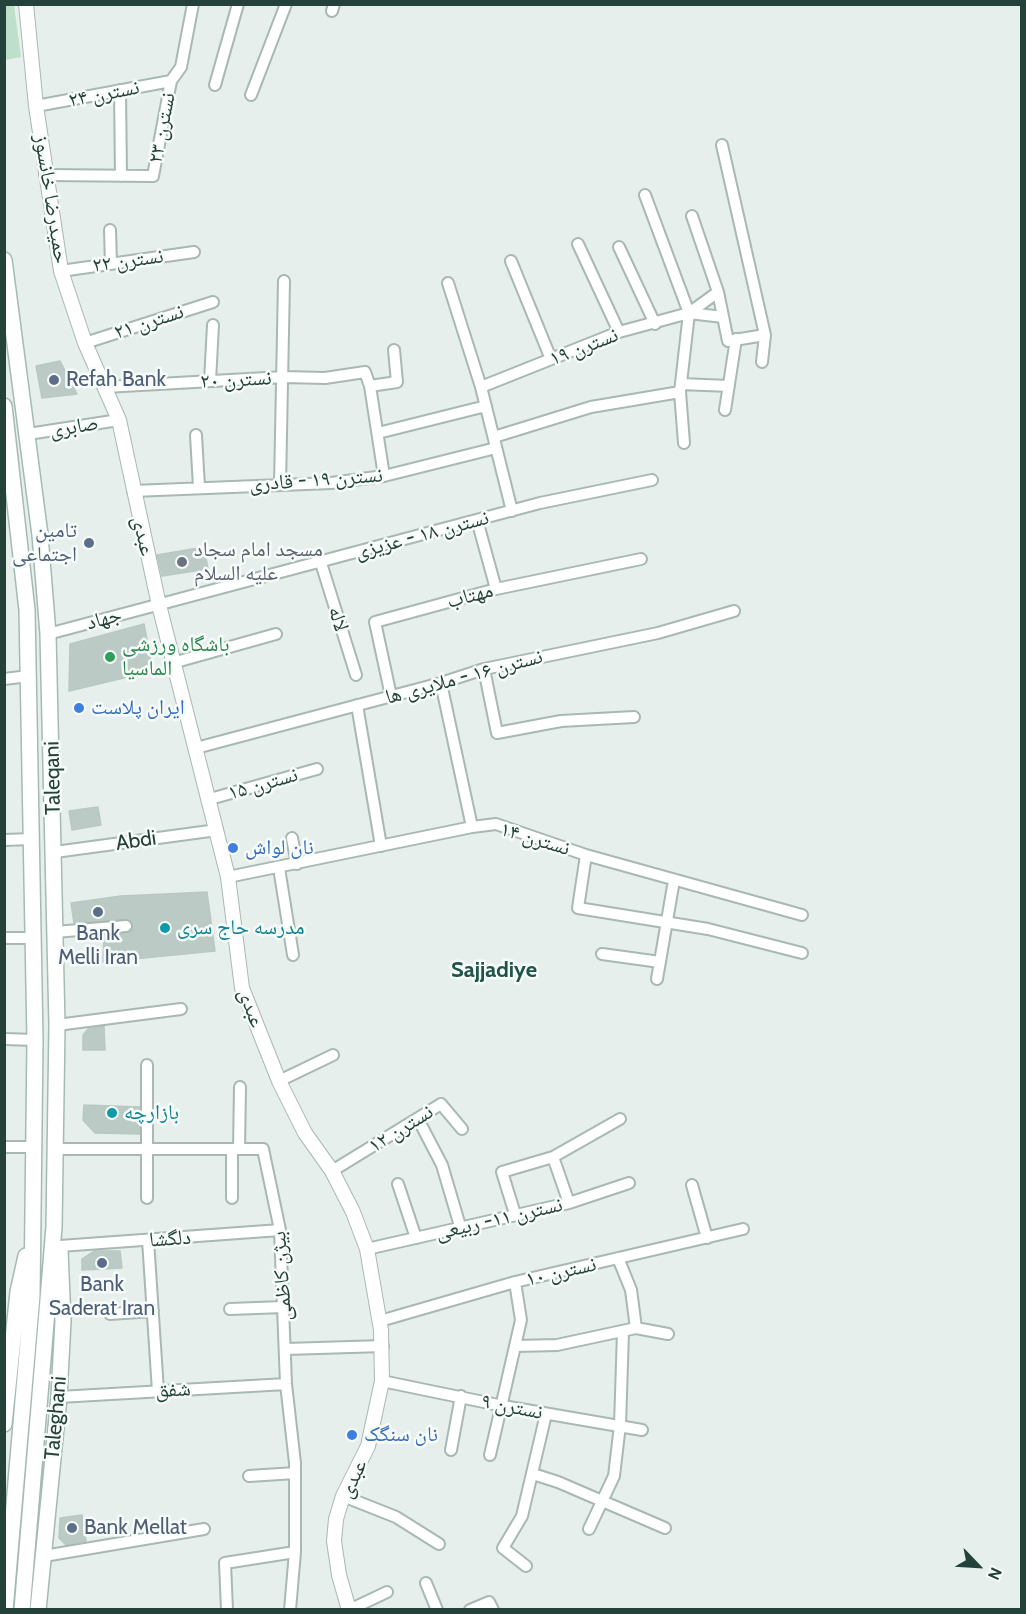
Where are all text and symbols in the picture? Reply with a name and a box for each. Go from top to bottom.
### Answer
street label: نسترن ۲۴ [66,75,142,113]
street label: نسترن ۲۳ [143,90,181,166]
street label: حمیدرضا خانسوز [28,133,74,265]
street label: نسترن ۲۲ [91,244,165,278]
street label: نسترن ۲۱ [111,299,187,345]
street label: نسترن ۱۹ [546,322,622,372]
street label: نسترن ۲۰ [200,366,272,394]
place label: Refah Bank [66,367,166,393]
marker: Refah Bank [47,373,61,387]
street label: صابری [48,411,100,443]
street label: نسترن ۱۹ - قادری [248,463,384,497]
street label: نسترن ۱۸ - عزیزی [352,505,492,565]
street label: عبدی [126,514,160,558]
place label: تامین اجتماعی [12,518,77,568]
marker: تامین اجتماعی [82,536,96,550]
place label: مسجد امام سجاد علیه السلام [194,537,323,587]
marker: مسجد امام سجاد علیه السلام [175,555,189,569]
street label: مهتاب [444,578,496,614]
street label: جهاد [84,602,124,636]
street label: لاله [322,603,354,635]
place label: باشگاه ورزشی الماسیا [122,632,229,682]
street label: نسترن ۱۶ - ملایری ها [383,644,545,710]
marker: باشگاه ورزشی الماسیا [103,650,117,664]
place label: ایران پلاست [91,695,185,721]
marker: ایران پلاست [72,701,86,715]
street label: Taleqani [40,741,66,815]
street label: نسترن ۱۵ [225,762,301,806]
street label: نسترن ۱۴ [497,816,573,862]
street label: Abdi [114,826,158,856]
place label: نان لواش [245,835,314,861]
marker: نان لواش [226,841,240,855]
marker: Bank Melli Iran [91,905,105,919]
place label: مدرسه حاج سری [177,915,305,941]
place label: Bank Melli Iran [58,921,138,971]
marker: مدرسه حاج سری [158,921,172,935]
district label: Sajjadiye [451,958,537,984]
street label: عبدی [232,985,270,1031]
street label: نسترن ۱۲ [364,1099,438,1159]
place label: بازارچه [124,1100,179,1126]
marker: بازارچه [105,1106,119,1120]
street label: نسترن ۱۱- ربیعی [433,1192,565,1246]
street label: دلگشا [148,1225,192,1253]
street label: بیژن کاظمی [266,1230,298,1322]
street label: نسترن ۱۰ [523,1252,599,1292]
marker: Bank Saderat Iran [95,1256,109,1270]
place label: Bank Saderat Iran [49,1272,155,1322]
street label: Taleghani [40,1375,72,1461]
street label: شفق [155,1376,191,1404]
street label: نسترن ۹ [479,1389,545,1425]
place label: نان سنگک [364,1422,438,1448]
marker: نان سنگک [345,1428,359,1442]
street label: عبدی [333,1456,373,1502]
place label: Bank Mellat [84,1515,187,1541]
marker: Bank Mellat [65,1521,79,1535]
north arrow [948,1536,1008,1596]
text: N [984,1565,1006,1583]

